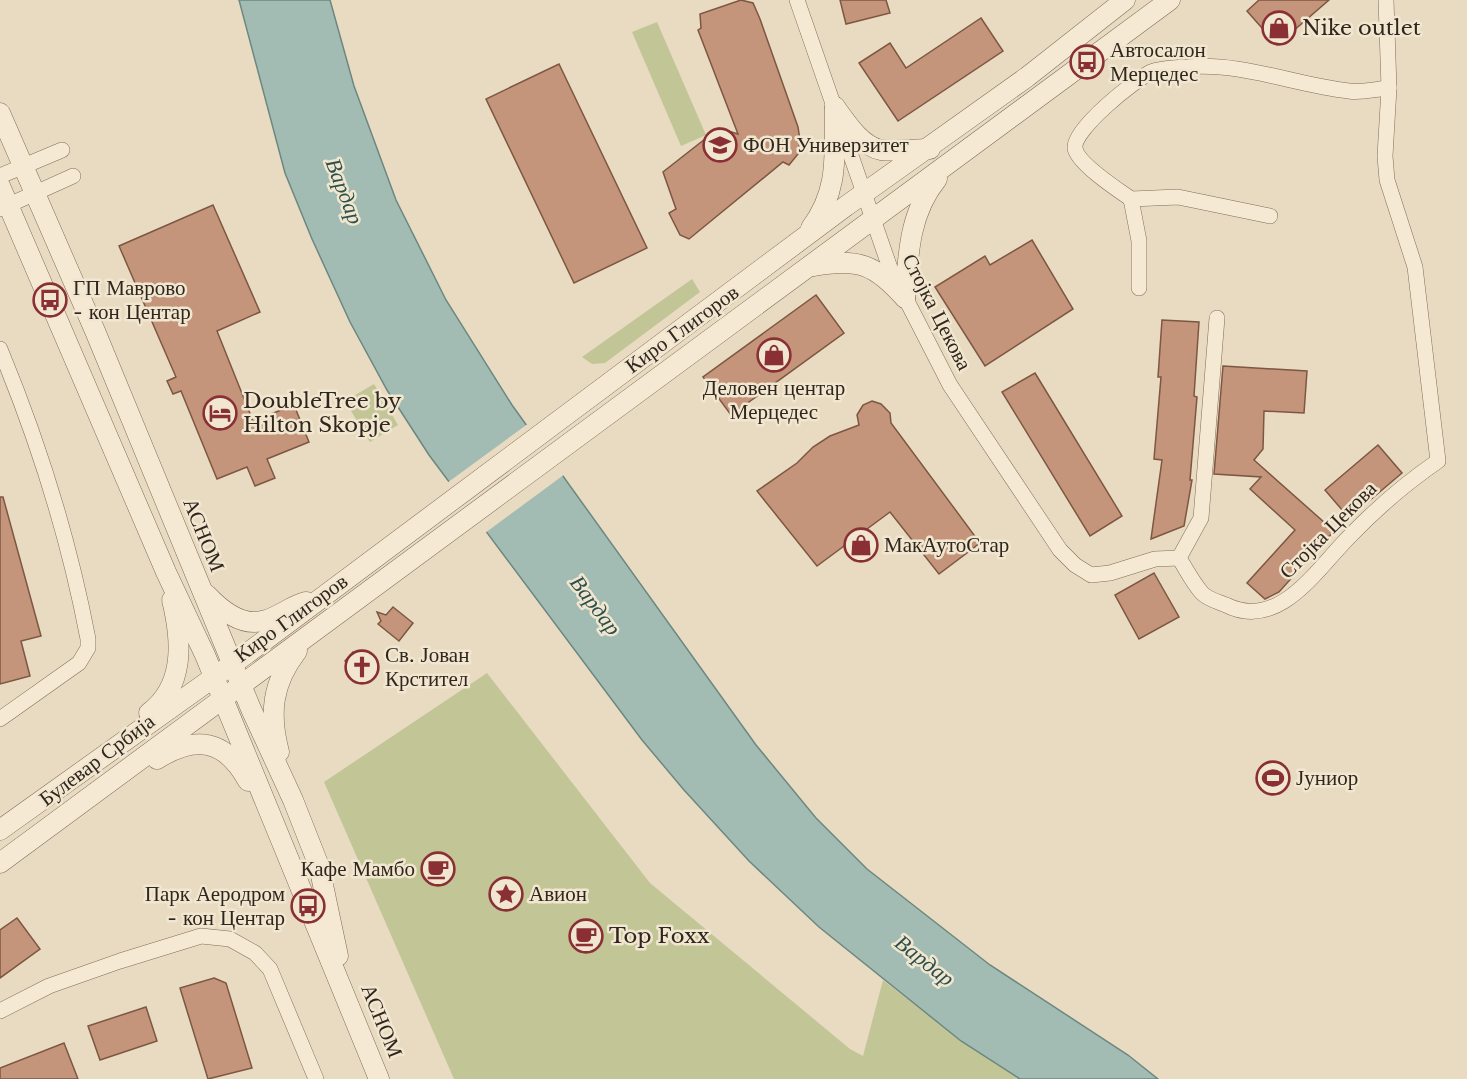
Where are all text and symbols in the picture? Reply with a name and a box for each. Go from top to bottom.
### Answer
shop icon: Nike outlet [1261,10,1297,46]
place label: Nike outlet [1302,15,1421,41]
place label: Автосалон Мерцедес [1110,37,1206,87]
bus stop icon: Автосалон Мерцедес [1069,44,1105,80]
school or university icon: ФОН Универзитет [702,127,738,163]
place label: ФОН Универзитет [743,132,909,158]
water label: Вардар [320,154,369,228]
street label: Стојка Цекова [897,249,978,375]
place label: ГП Маврово - кон Центар [73,275,191,325]
street label: Киро Глигоров [620,279,744,379]
bus stop icon: ГП Маврово - кон Центар [32,282,68,318]
shop icon: Деловен центар Мерцедес [756,337,792,373]
place label: Деловен центар Мерцедес [703,375,845,425]
place label: DoubleTree by Hilton Skopje [243,388,402,438]
hotel icon: DoubleTree by Hilton Skopje [202,395,238,431]
street label: Стојка Цекова [1274,475,1383,584]
street label: АСНОМ [177,494,231,576]
shop icon: МакАутоСтар [843,527,879,563]
place label: МакАутоСтар [884,532,1009,558]
street label: Киро Глигоров [229,568,353,668]
water label: Вардар [564,570,627,641]
place label: Св. Јован Крстител [385,642,469,692]
church icon: Св. Јован Крстител [344,649,380,685]
street label: Булевар Србија [34,708,160,812]
sports icon: Јуниор [1255,760,1291,796]
place label: Јуниор [1296,765,1358,791]
cafe icon: Кафе Мамбо [420,851,456,887]
place label: Кафе Мамбо [301,856,415,882]
place icon: Авион [488,876,524,912]
place label: Парк Аеродром - кон Центар [145,881,285,931]
place label: Авион [529,881,587,907]
bus stop icon: Парк Аеродром - кон Центар [290,888,326,924]
cafe icon: Top Foxx [568,918,604,954]
place label: Top Foxx [609,923,710,949]
water label: Вардар [889,929,960,992]
street label: АСНОМ [355,980,409,1062]

